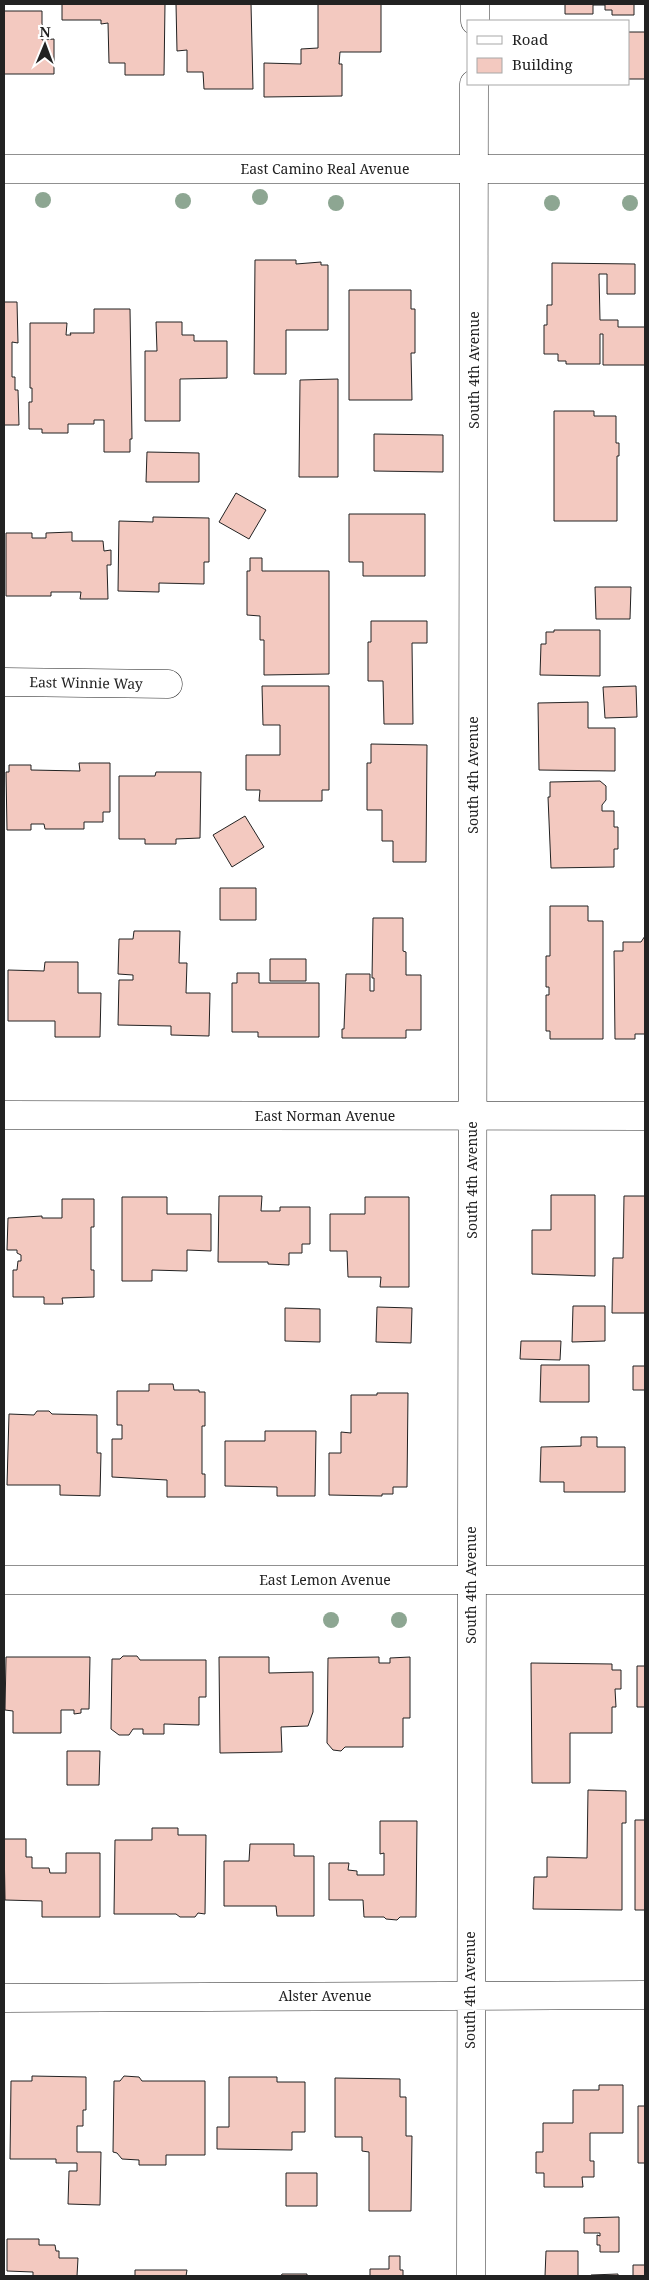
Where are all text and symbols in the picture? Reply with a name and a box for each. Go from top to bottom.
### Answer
north arrow [20,20,70,70]
legend [467,20,629,85]
text: N [40,22,51,41]
text: Road [512,29,548,49]
text: Building [512,54,573,74]
street label: East Camino Real Avenue [241,159,410,178]
street label: South 4th Avenue [464,311,483,429]
street label: East Winnie Way [29,672,143,693]
street label: South 4th Avenue [463,716,482,834]
street label: East Norman Avenue [255,1106,395,1125]
street label: South 4th Avenue [462,1121,481,1239]
street label: South 4th Avenue [461,1526,480,1644]
street label: East Lemon Avenue [259,1570,391,1589]
street label: South 4th Avenue [460,1931,479,2049]
street label: Alster Avenue [278,1986,372,2005]

